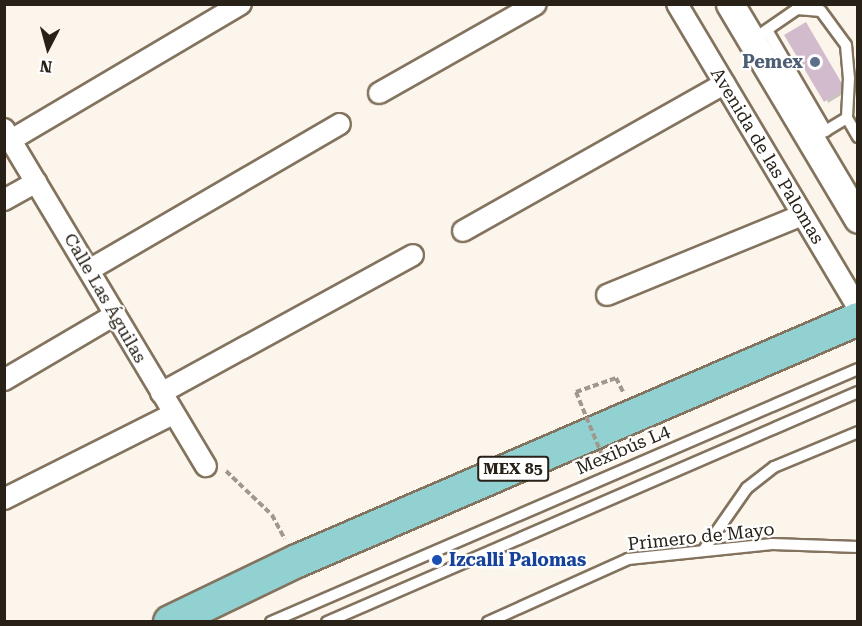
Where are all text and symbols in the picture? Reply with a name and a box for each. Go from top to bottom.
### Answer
north arrow [18,18,78,78]
place label: Pemex [742,51,803,73]
marker: Pemex [808,55,822,69]
text: N [39,56,53,76]
street label: Avenida de las Palomas [706,64,828,248]
street label: Calle Las Águilas [59,229,151,367]
street label: Mexibús L4 [573,421,673,479]
road number: MEX 85 [477,456,549,482]
street label: Primero de Mayo [627,519,775,555]
place label: Izcalli Palomas [449,549,586,571]
marker: Izcalli Palomas [430,553,444,567]

